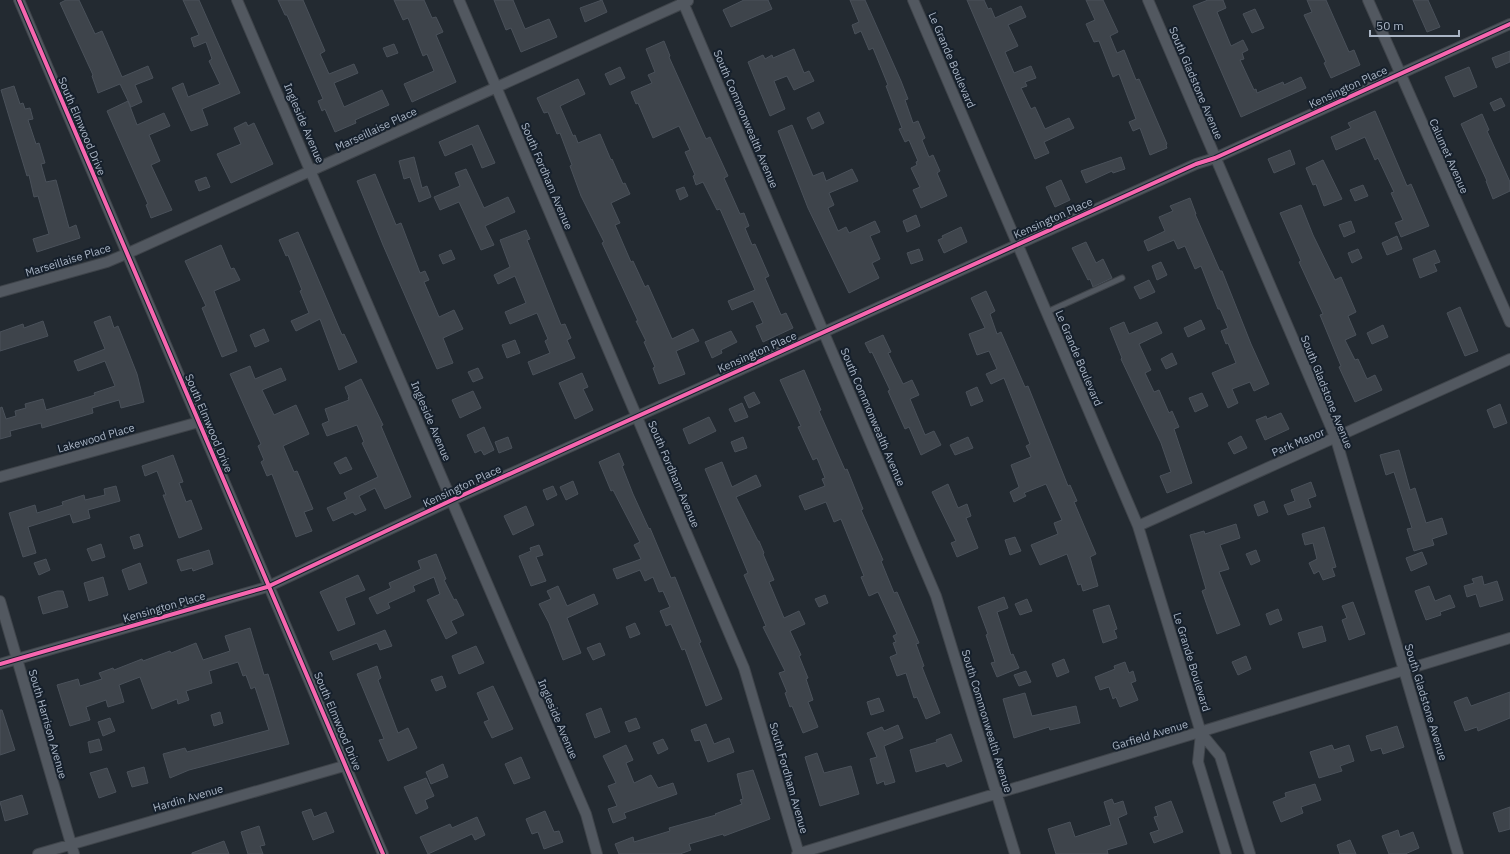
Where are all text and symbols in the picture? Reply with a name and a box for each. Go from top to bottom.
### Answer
street label: Le Grande Boulevard [925,10,979,110]
scale bar [1370,12,1459,38]
text: 50 m [1376,18,1404,33]
street label: South Gladstone Avenue [1166,24,1226,142]
street label: South Commonwealth Avenue [710,48,782,190]
street label: Kensington Place [1307,63,1389,111]
street label: South Elmwood Drive [55,75,109,177]
street label: Ingleside Avenue [281,81,327,165]
street label: Marseillaise Place [333,104,419,154]
street label: Calumet Avenue [1426,116,1472,196]
street label: South Fordham Avenue [518,120,576,232]
street label: Kensington Place [1011,194,1095,242]
street label: Marseillaise Place [24,240,112,280]
street label: Le Grande Boulevard [1052,308,1106,408]
street label: Kensington Place [715,328,799,376]
street label: South Gladstone Avenue [1298,333,1356,451]
street label: South Commonwealth Avenue [837,346,909,488]
street label: South Elmwood Drive [182,372,236,474]
street label: Ingleside Avenue [408,379,454,463]
street label: South Fordham Avenue [645,418,703,530]
street label: Lakewood Place [56,420,136,456]
street label: Park Manor [1269,425,1327,459]
street label: Kensington Place [421,462,503,510]
street label: Kensington Place [121,589,207,625]
street label: Le Grande Boulevard [1170,611,1214,713]
street label: South Gladstone Avenue [1402,642,1450,762]
street label: South Commonwealth Avenue [959,648,1015,794]
street label: South Harrison Avenue [26,668,70,780]
street label: South Elmwood Drive [311,670,365,772]
street label: Ingleside Avenue [535,677,581,761]
street label: Garfield Avenue [1110,717,1190,753]
street label: South Fordham Avenue [766,721,812,835]
street label: Hardin Avenue [151,781,225,815]

